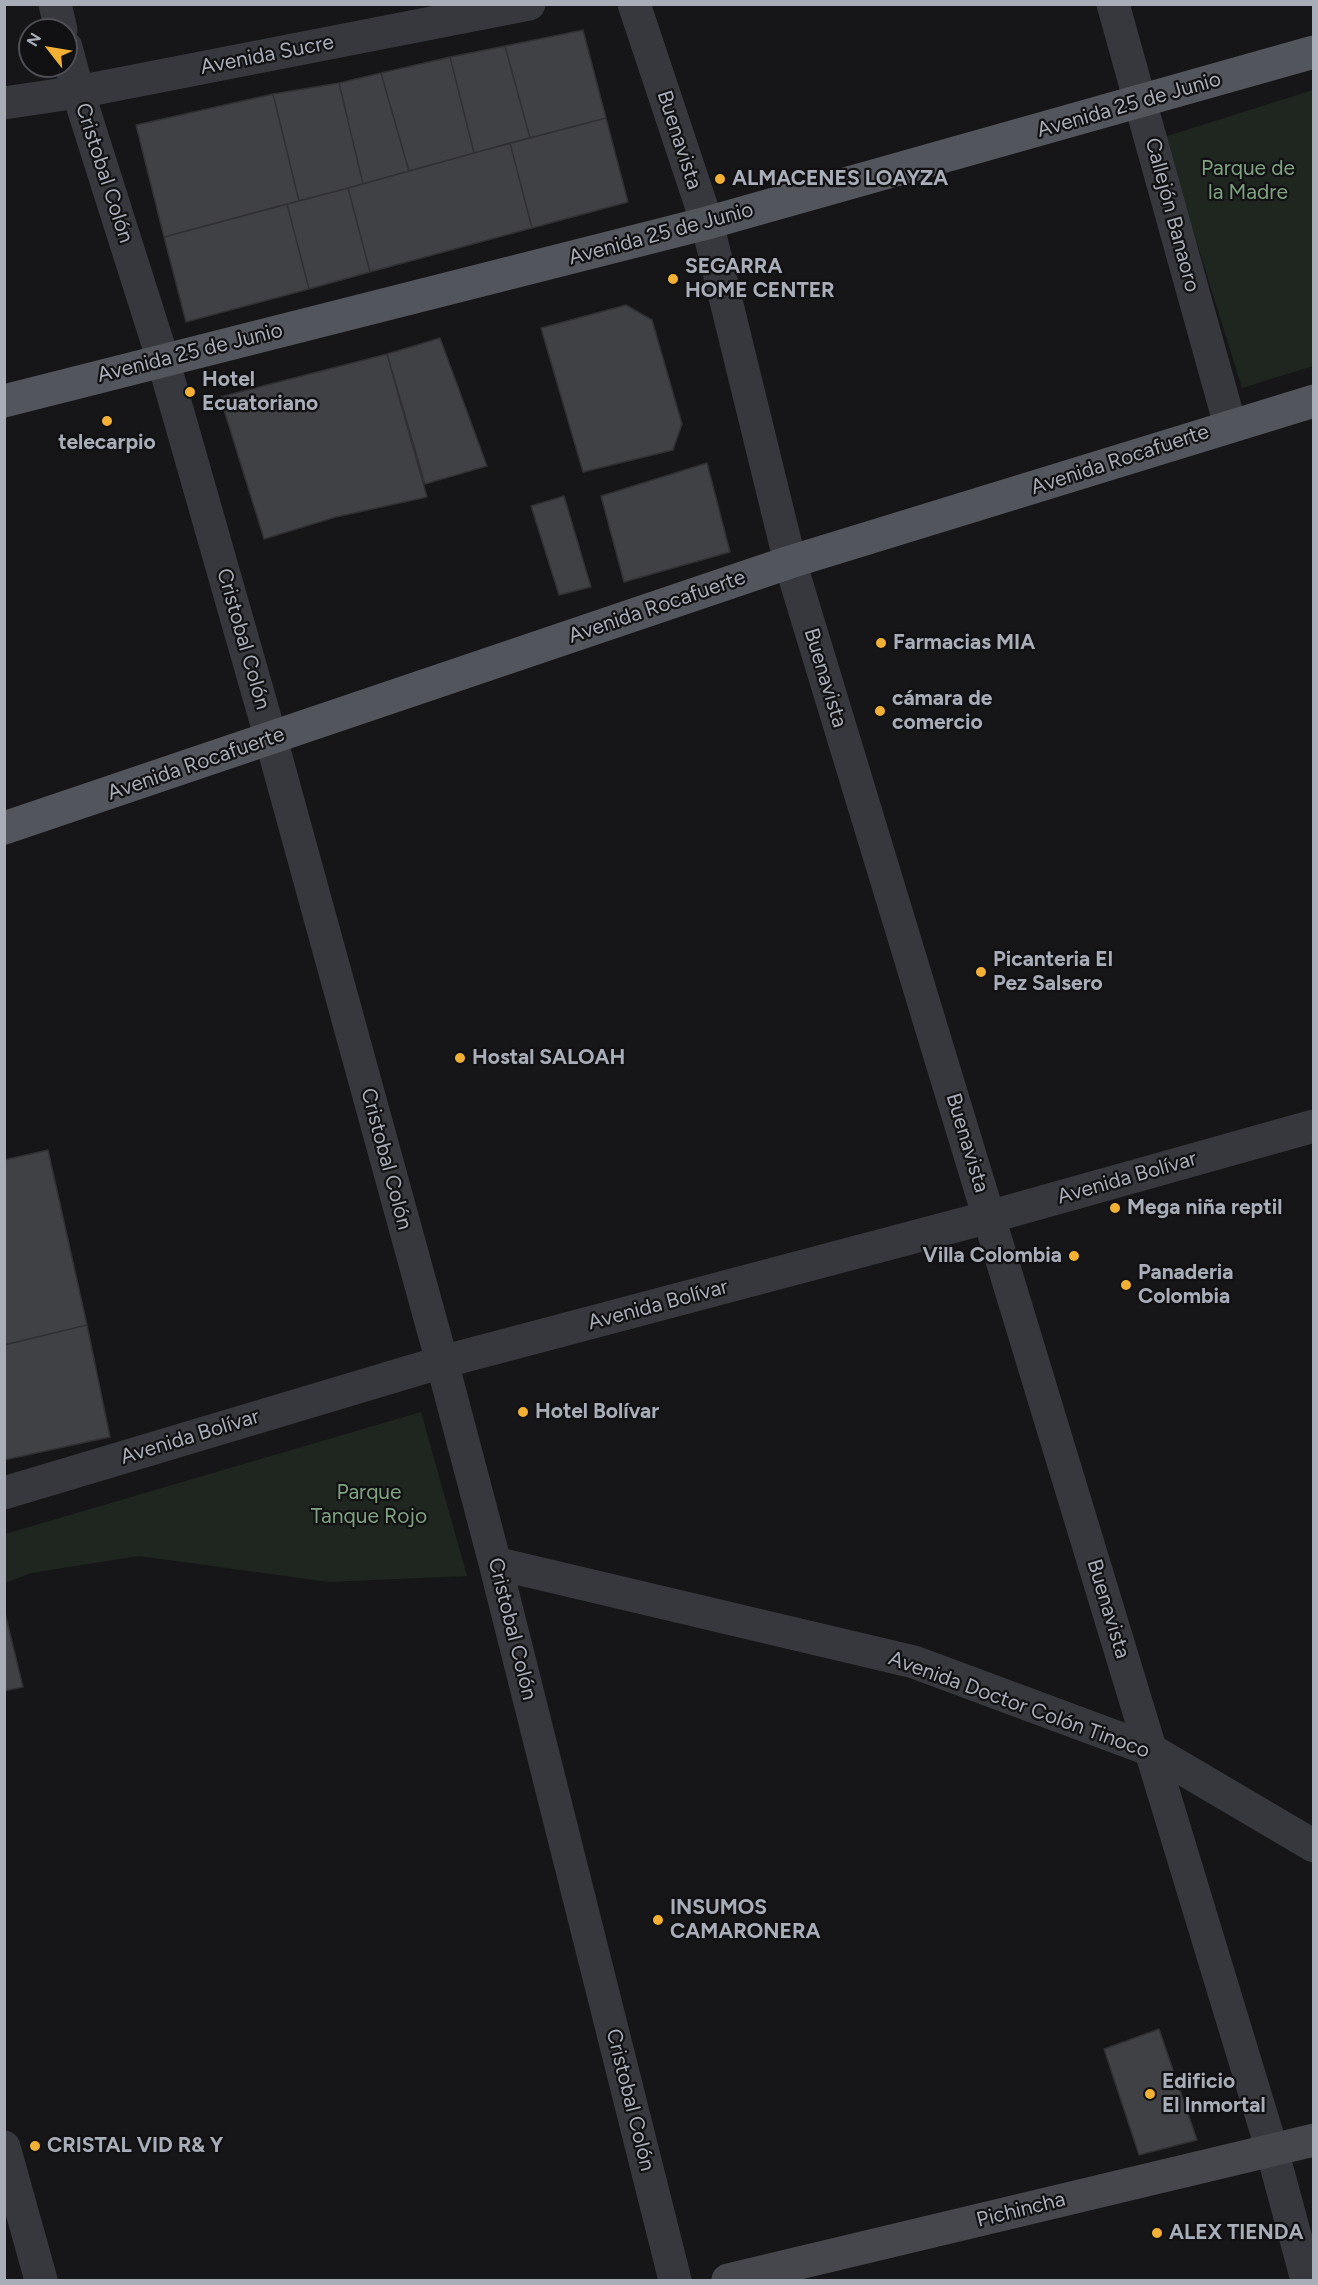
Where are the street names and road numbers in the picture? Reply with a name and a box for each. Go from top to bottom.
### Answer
street label: Avenida Sucre [198,30,336,80]
street label: Avenida 25 de Junio [1034,67,1224,143]
street label: Buenavista [651,87,707,193]
street label: Cristobal Colón [70,100,138,246]
street label: Callejón Banaoro [1139,135,1205,295]
street label: Avenida 25 de Junio [566,197,756,271]
street label: Avenida 25 de Junio [95,318,285,388]
street label: Avenida Rocafuerte [1028,419,1212,501]
street label: Avenida Rocafuerte [565,565,749,649]
street label: Cristobal Colón [211,566,275,712]
street label: Buenavista [798,625,852,731]
street label: Avenida Rocafuerte [104,722,288,806]
street label: Cristobal Colón [355,1085,417,1233]
street label: Buenavista [940,1090,994,1196]
street label: Avenida Bolívar [1054,1146,1200,1210]
street label: Avenida Bolívar [585,1274,731,1336]
street label: Avenida Bolívar [118,1404,262,1470]
street label: Cristobal Colón [482,1555,542,1703]
street label: Buenavista [1081,1556,1135,1662]
street label: Avenida Doctor Colón Tinoco [885,1646,1153,1764]
street label: Cristobal Colón [600,2026,660,2174]
street label: Pichincha [974,2187,1068,2233]

